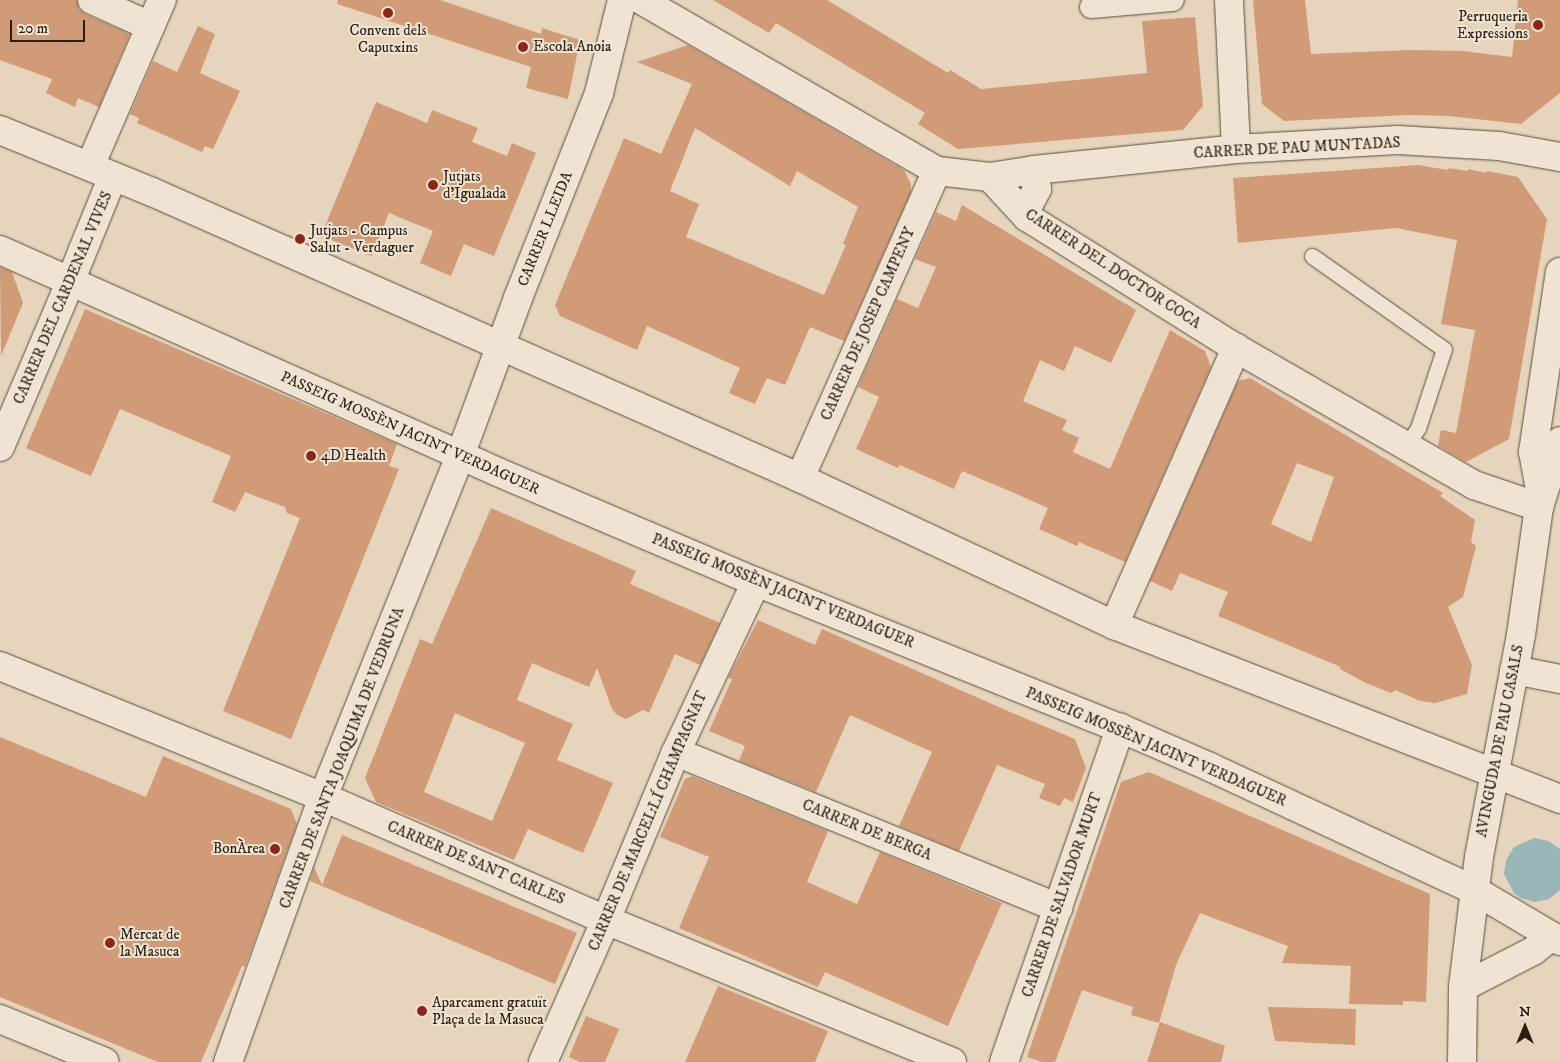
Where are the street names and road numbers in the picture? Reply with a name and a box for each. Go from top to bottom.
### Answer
street label: CARRER DE PAU MUNTADAS [1193,134,1401,162]
street label: CARRER LLEIDA [514,169,576,289]
street label: CARRER DEL CARDENAL VIVES [10,189,116,407]
street label: CARRER DEL DOCTOR COCA [1022,205,1204,333]
street label: CARRER DE JOSEP CAMPENY [817,225,919,423]
street label: PASSEIG MOSSÈN JACINT VERDAGUER [278,368,542,498]
street label: PASSEIG MOSSÈN JACINT VERDAGUER [649,530,917,652]
street label: CARRER DE SANTA JOAQUIMA DE VEDRUNA [276,605,408,911]
street label: AVINGUDA DE PAU CASALS [1472,643,1528,839]
street label: PASSEIG MOSSÈN JACINT VERDAGUER [1023,684,1289,810]
street label: CARRER DE MARCEL·LÍ CHAMPAGNAT [585,688,711,954]
street label: CARRER DE SALVADOR MURT [1018,790,1106,1000]
street label: CARRER DE BERGA [800,796,934,864]
street label: CARRER DE SANT CARLES [384,817,568,909]

